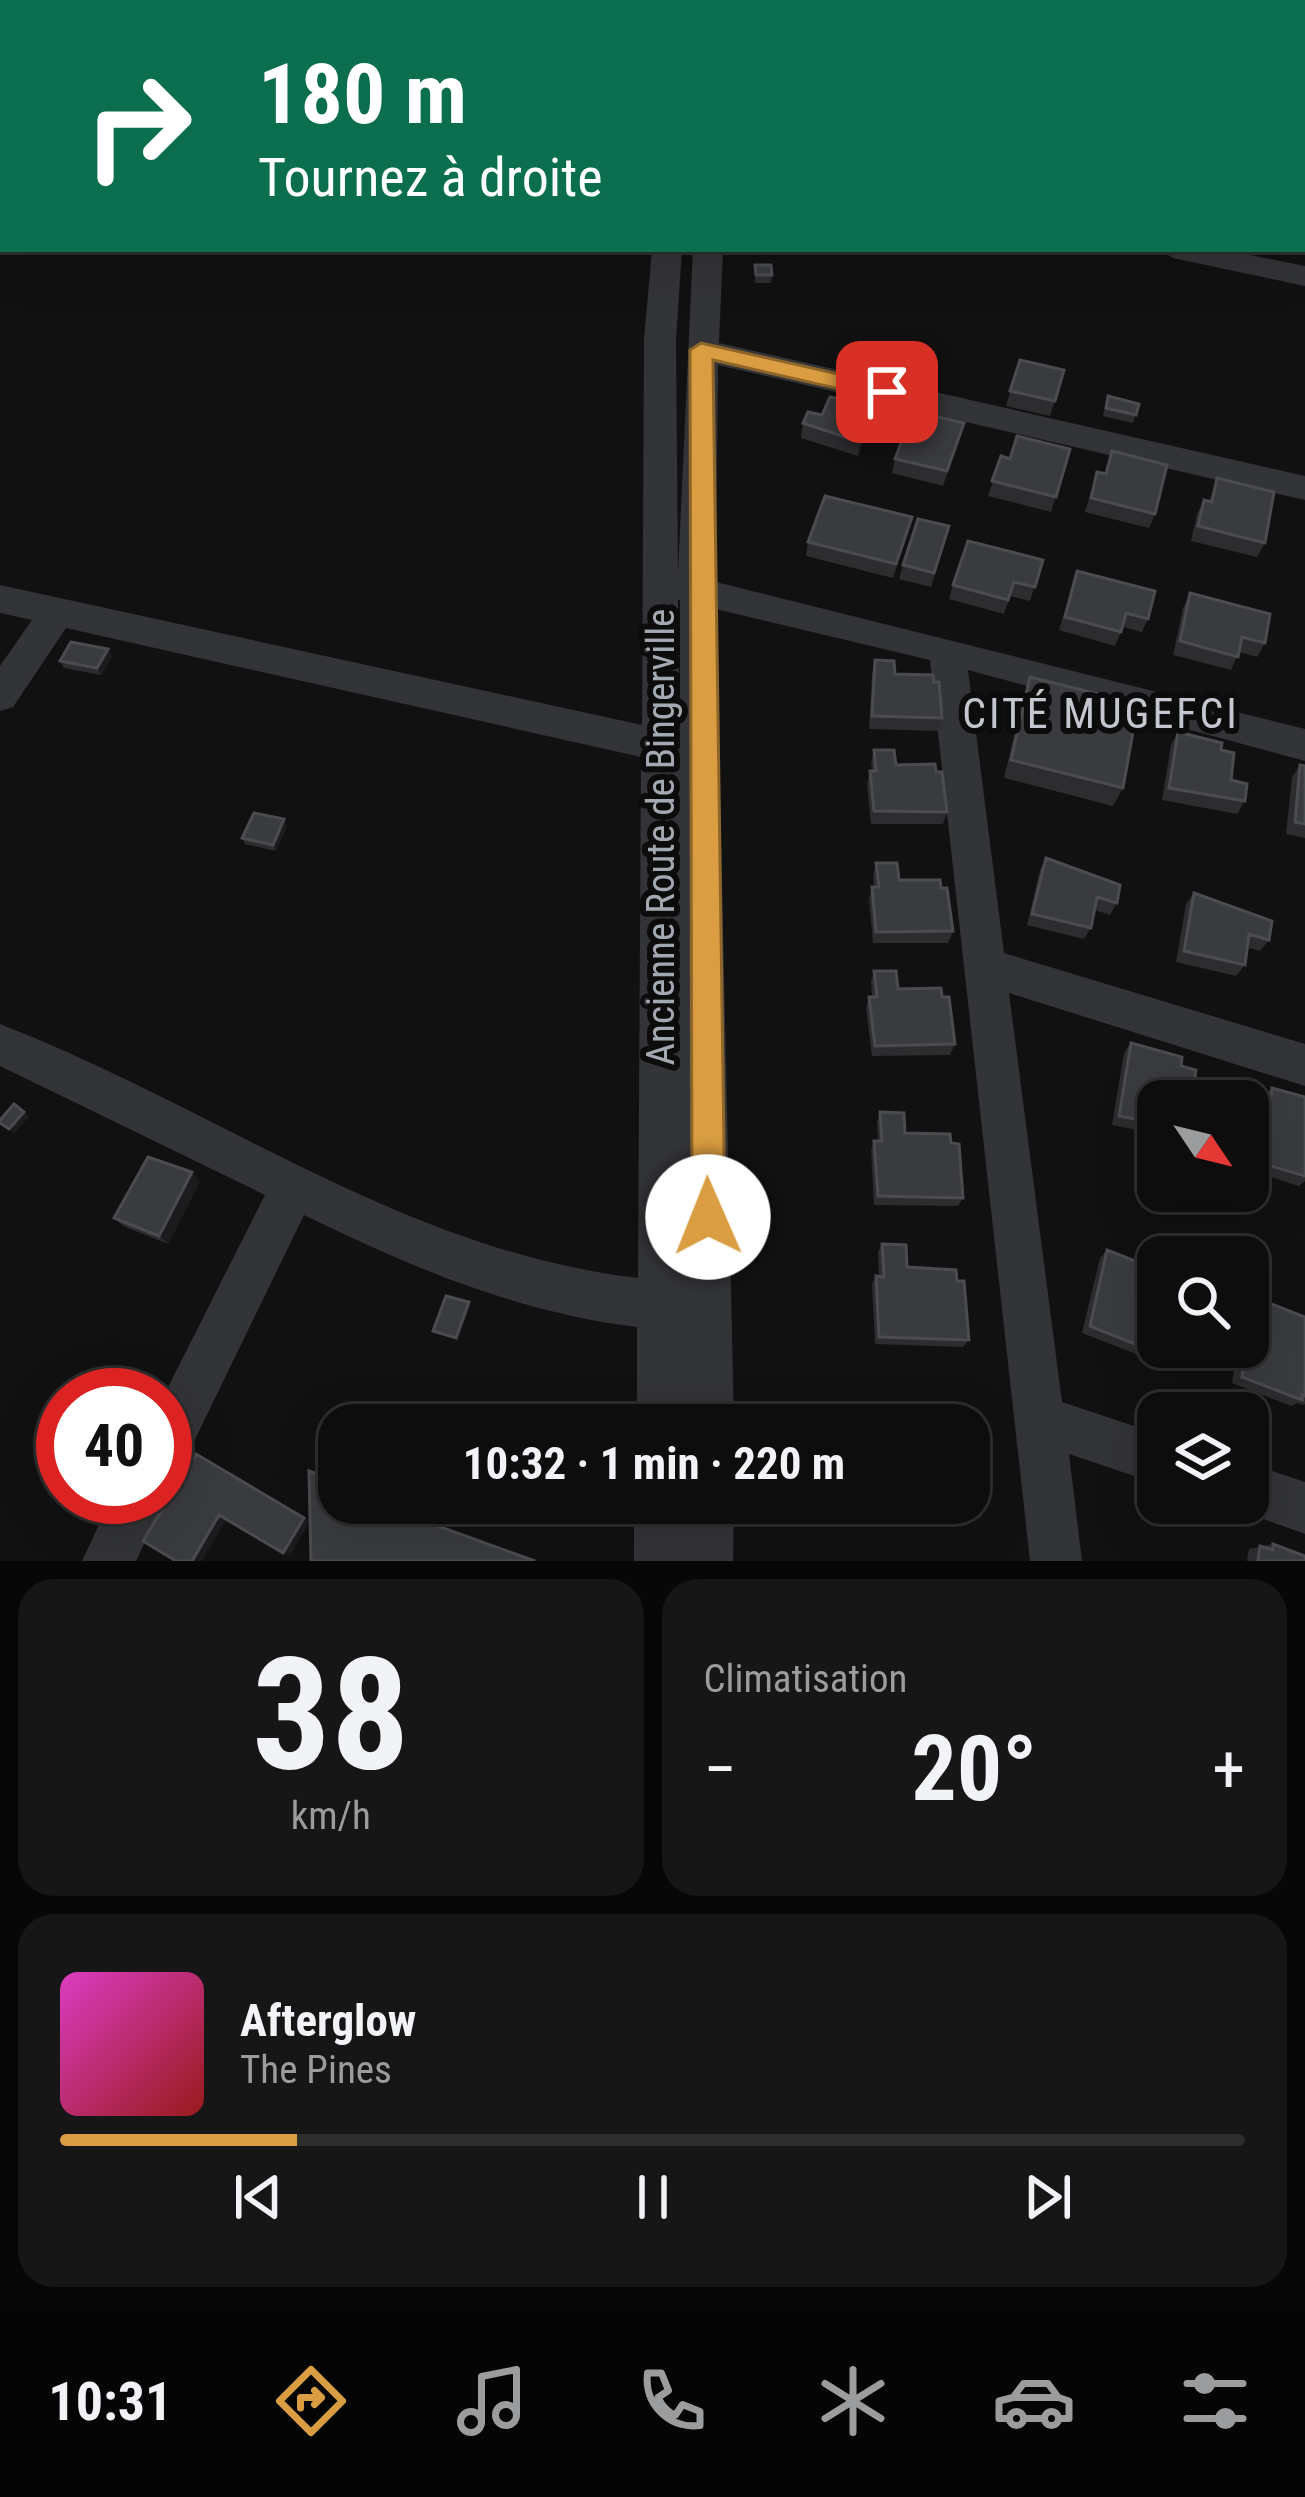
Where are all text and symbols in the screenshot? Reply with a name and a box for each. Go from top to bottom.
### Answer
text: 180 m [258,45,467,144]
icon: right [60,48,216,204]
text: Tournez à droite [258,146,603,209]
pin [836,341,938,443]
icon: arrive [854,359,920,425]
street label: Ancienne Route de Bingerville [638,609,684,1065]
district label: CITÉ MUGEFCI [962,689,1240,738]
north arrow [1137,1080,1269,1212]
map controls [1137,1080,1269,1524]
position arrow [645,1154,771,1280]
button: search [1137,1236,1269,1368]
speed limit sign: 40 [36,1368,192,1524]
button: layers [1137,1392,1269,1524]
text: 10:32 · 1 min · 220 m [463,1437,845,1490]
text: 38 [252,1623,410,1806]
text: Climatisation [704,1656,907,1702]
text: 20° [911,1717,1037,1822]
text: − [704,1731,737,1808]
text: + [1212,1731,1245,1808]
text: km/h [291,1793,371,1839]
text: Afterglow [240,1994,416,2047]
text: The Pines [240,2047,392,2093]
icon: previous [225,2164,291,2230]
icon: pause [620,2164,686,2230]
icon: next [1015,2164,1081,2230]
icon: directions [269,2359,353,2443]
icon: music [450,2359,534,2443]
icon: phone [630,2359,714,2443]
icon: climate [811,2359,895,2443]
icon: car [992,2359,1076,2443]
icon: filters [1173,2359,1257,2443]
text: 10:31 [48,2370,172,2433]

